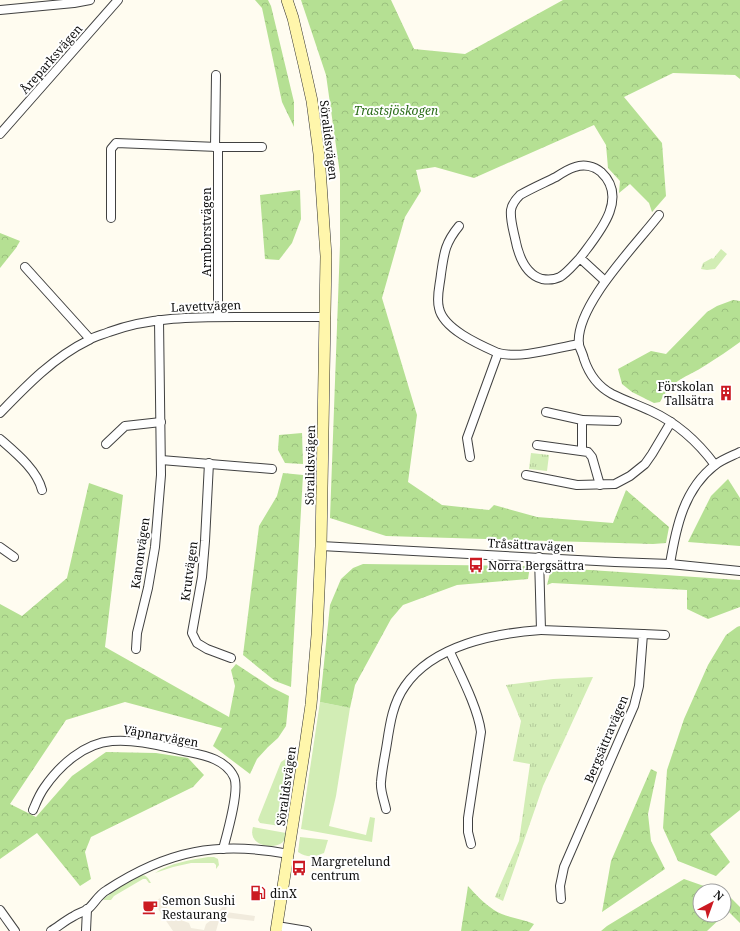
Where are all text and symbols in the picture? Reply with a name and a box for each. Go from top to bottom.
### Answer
street label: Åreparksvägen [16,20,86,97]
street label: Söralidsvägen [316,99,342,181]
park label: Trastsjöskogen [354,102,438,119]
street label: Armborstvägen [198,187,215,277]
street label: Lavettvägen [171,296,242,316]
place label: Förskolan Tallsätra [657,378,714,409]
building icon: Förskolan Tallsätra [717,384,735,402]
street label: Söralidsvägen [301,424,319,505]
street label: Kanonvägen [127,516,153,590]
street label: Tråsättravägen [487,534,575,556]
street label: Krutvägen [176,540,202,602]
bus stop icon: Norra Bergsättra [467,556,485,574]
place label: Norra Bergsättra [488,557,584,574]
street label: Bergsättravägen [580,692,632,785]
street label: Väpnarvägen [122,721,200,751]
street label: Söralidsvägen [272,745,300,827]
place label: Margretelund centrum [311,853,391,884]
bus stop icon: Margretelund centrum [290,859,308,877]
north arrow [692,883,732,923]
fuel station icon: dinX [249,884,267,902]
place label: dinX [270,885,297,902]
text: N [711,887,727,904]
place label: Semon Sushi Restaurang [162,892,235,923]
cafe icon: Semon Sushi Restaurang [141,898,159,916]

